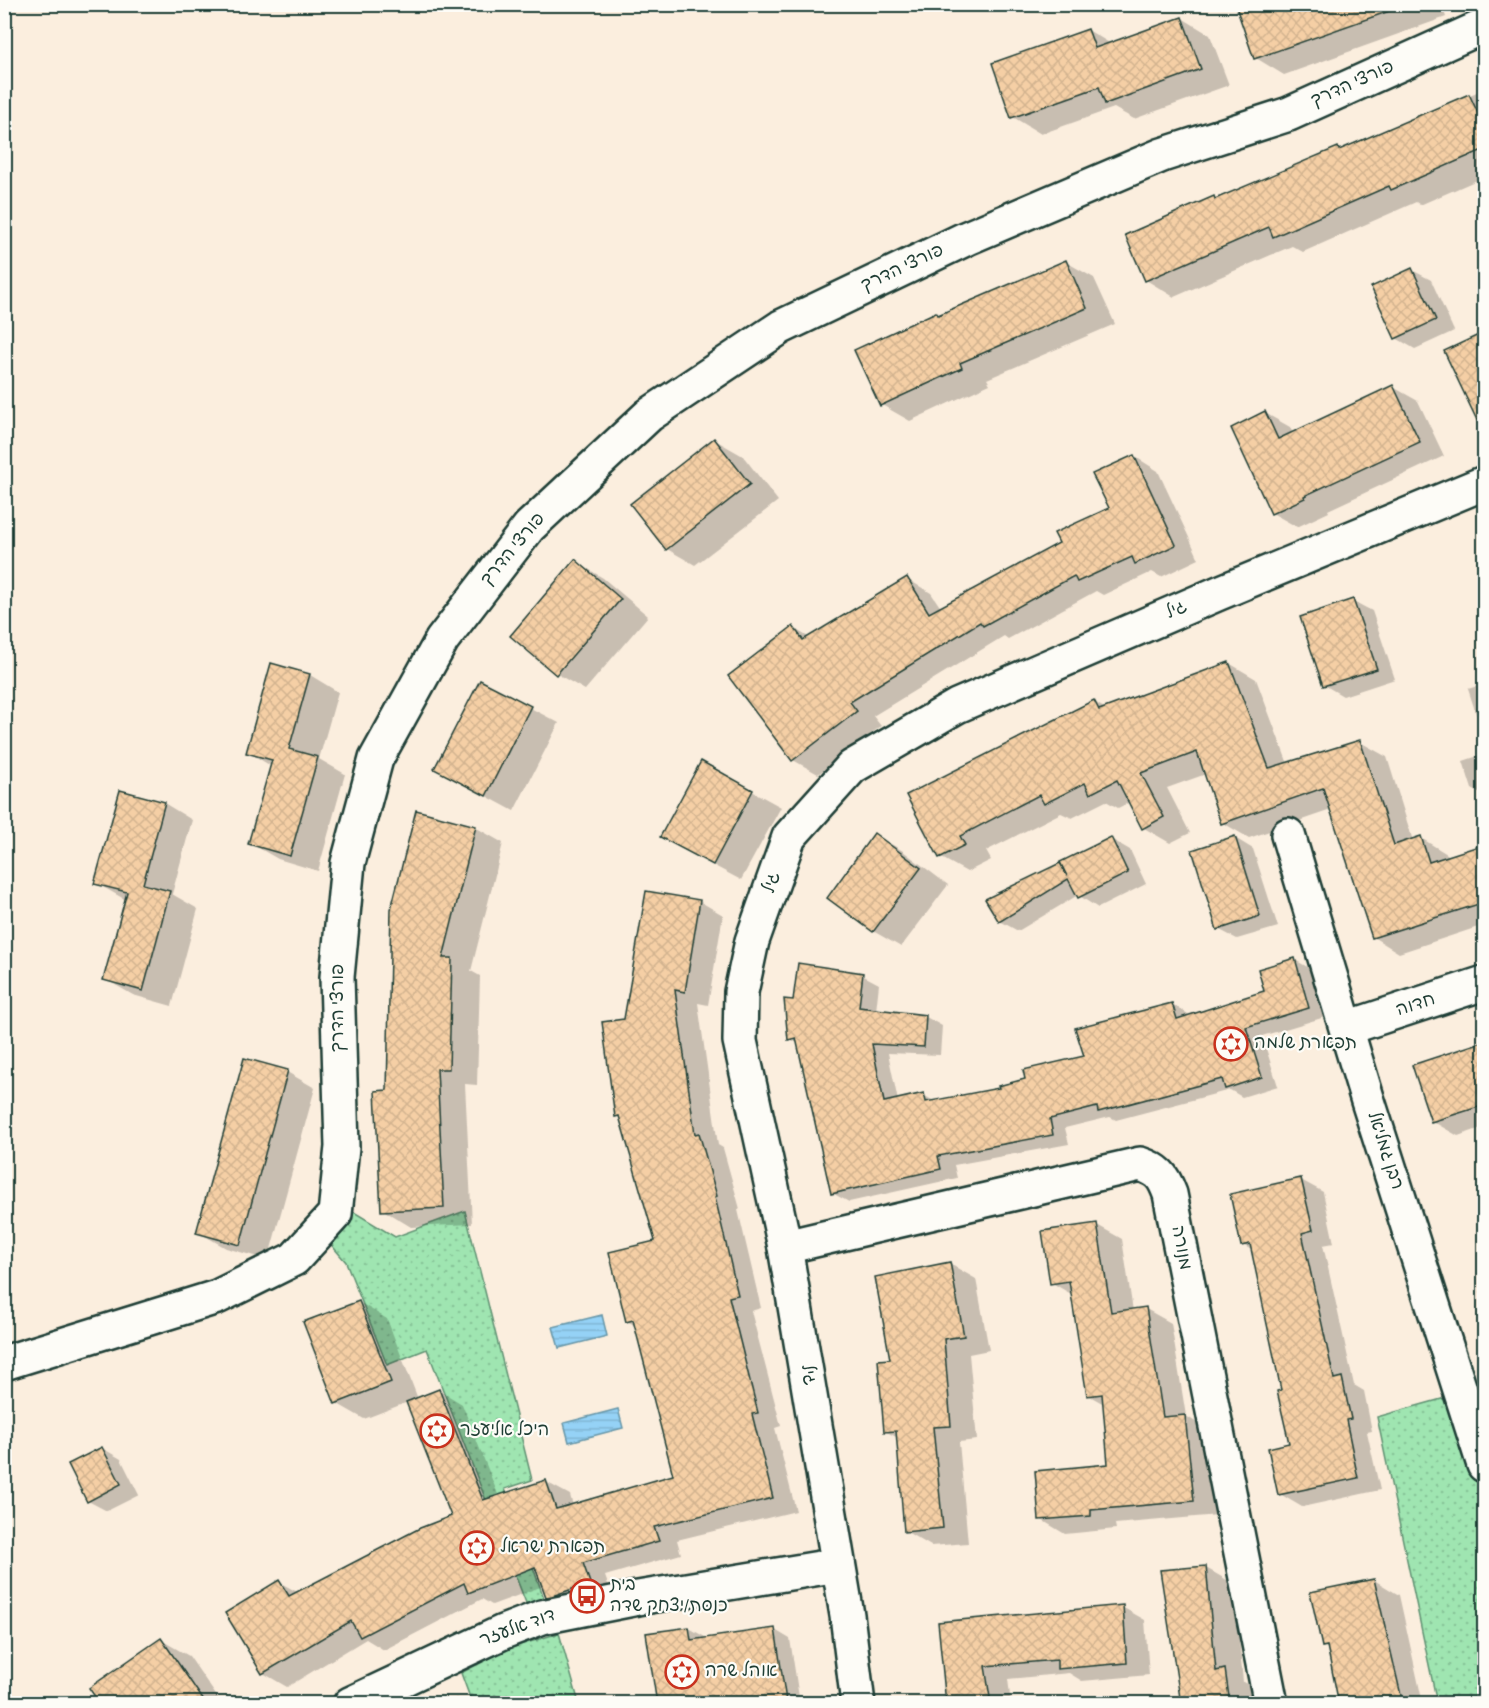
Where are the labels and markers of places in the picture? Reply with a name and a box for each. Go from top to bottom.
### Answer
synagogue icon: תפארת שלמה [1213,1026,1249,1062]
place label: תפארת שלמה [1254,1032,1357,1057]
synagogue icon: היכל אליעזר [419,1413,455,1449]
place label: היכל אליעזר [460,1419,549,1444]
synagogue icon: תפארת ישראל [459,1530,495,1566]
place label: תפארת ישראל [500,1536,605,1561]
place label: בית כנסת/יצחק שדה [609,1574,728,1620]
bus stop icon: בית כנסת/יצחק שדה [569,1578,605,1614]
synagogue icon: אוהל שרה [664,1654,700,1690]
place label: אוהל שרה [705,1660,778,1685]

